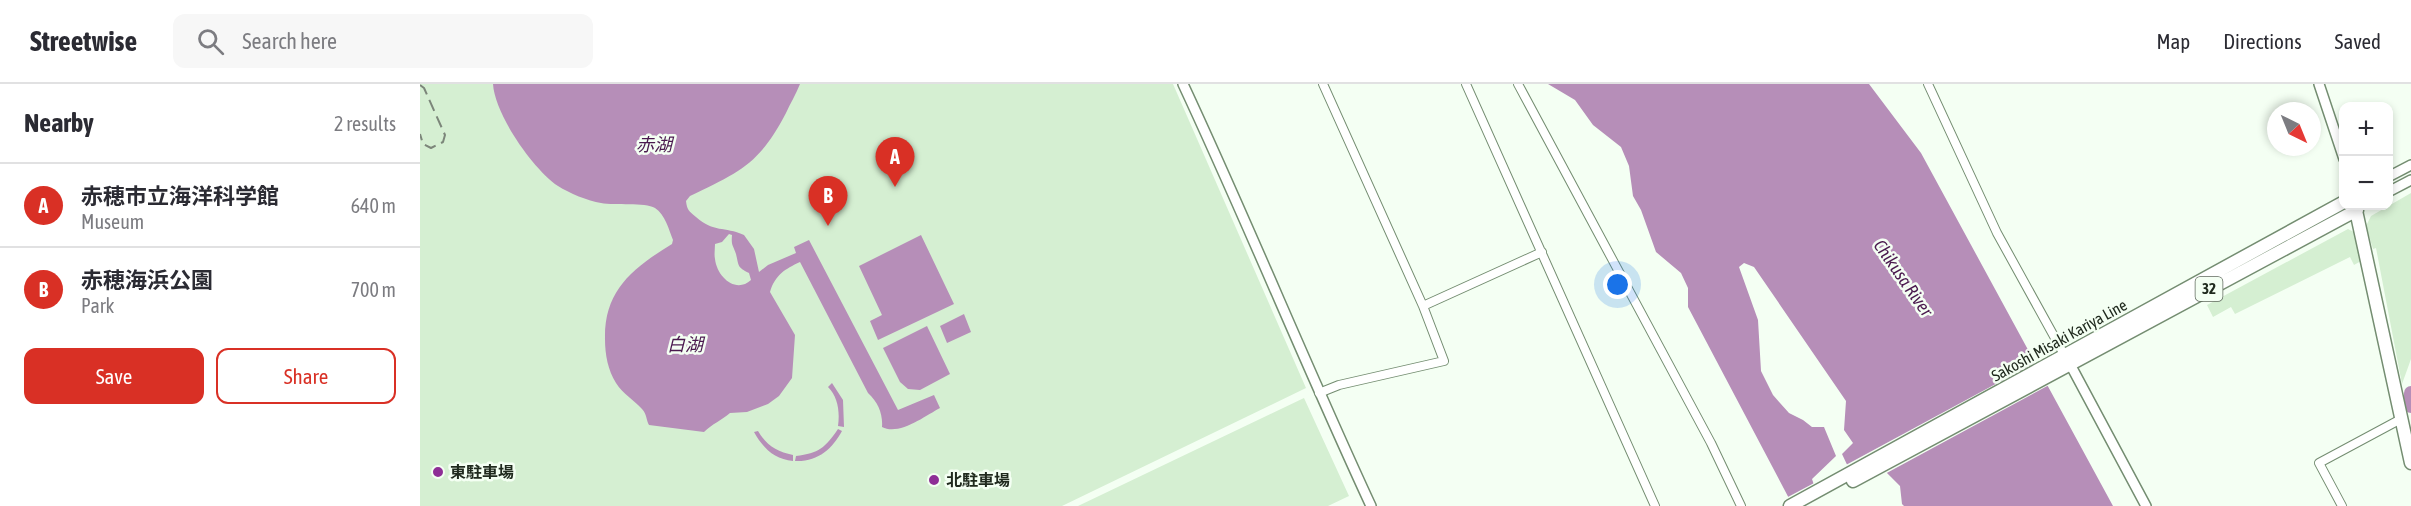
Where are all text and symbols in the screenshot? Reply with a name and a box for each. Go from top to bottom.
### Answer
search box [173,14,593,68]
text: Streetwise [30,25,137,57]
icon: search [194,25,227,58]
text: Search here [242,28,337,54]
text: Map [2156,29,2190,53]
text: Directions [2223,29,2302,53]
text: Saved [2335,29,2381,53]
north arrow [2267,102,2321,156]
map controls [2339,102,2393,210]
button: + [2339,102,2393,156]
text: Nearby [24,108,94,138]
text: 2 results [334,112,396,135]
water label: 赤湖 [636,134,675,155]
pin: A [876,138,914,187]
button: − [2339,156,2393,210]
pin: B [808,176,848,226]
text: 赤穂市立海洋科学館 [81,183,279,209]
text: A [39,194,48,217]
text: 640 m [351,194,396,217]
text: Museum [81,210,144,233]
water label: Chikusa River [1869,235,1938,321]
text: 赤穂海浜公園 [81,267,213,293]
your location [1603,270,1632,299]
road number: 32 [2196,277,2222,301]
text: B [39,278,48,301]
text: 700 m [351,278,396,301]
text: Park [81,294,114,317]
street label: Sakoshi Misaki Kariya Line [1988,295,2130,386]
water label: 白湖 [667,334,706,355]
button: Save [24,348,204,404]
button: Share [216,348,396,404]
place label: 東駐車場 [450,463,514,481]
marker: 東駐車場 [431,465,445,479]
place label: 北駐車場 [946,471,1010,489]
marker: 北駐車場 [927,473,941,487]

